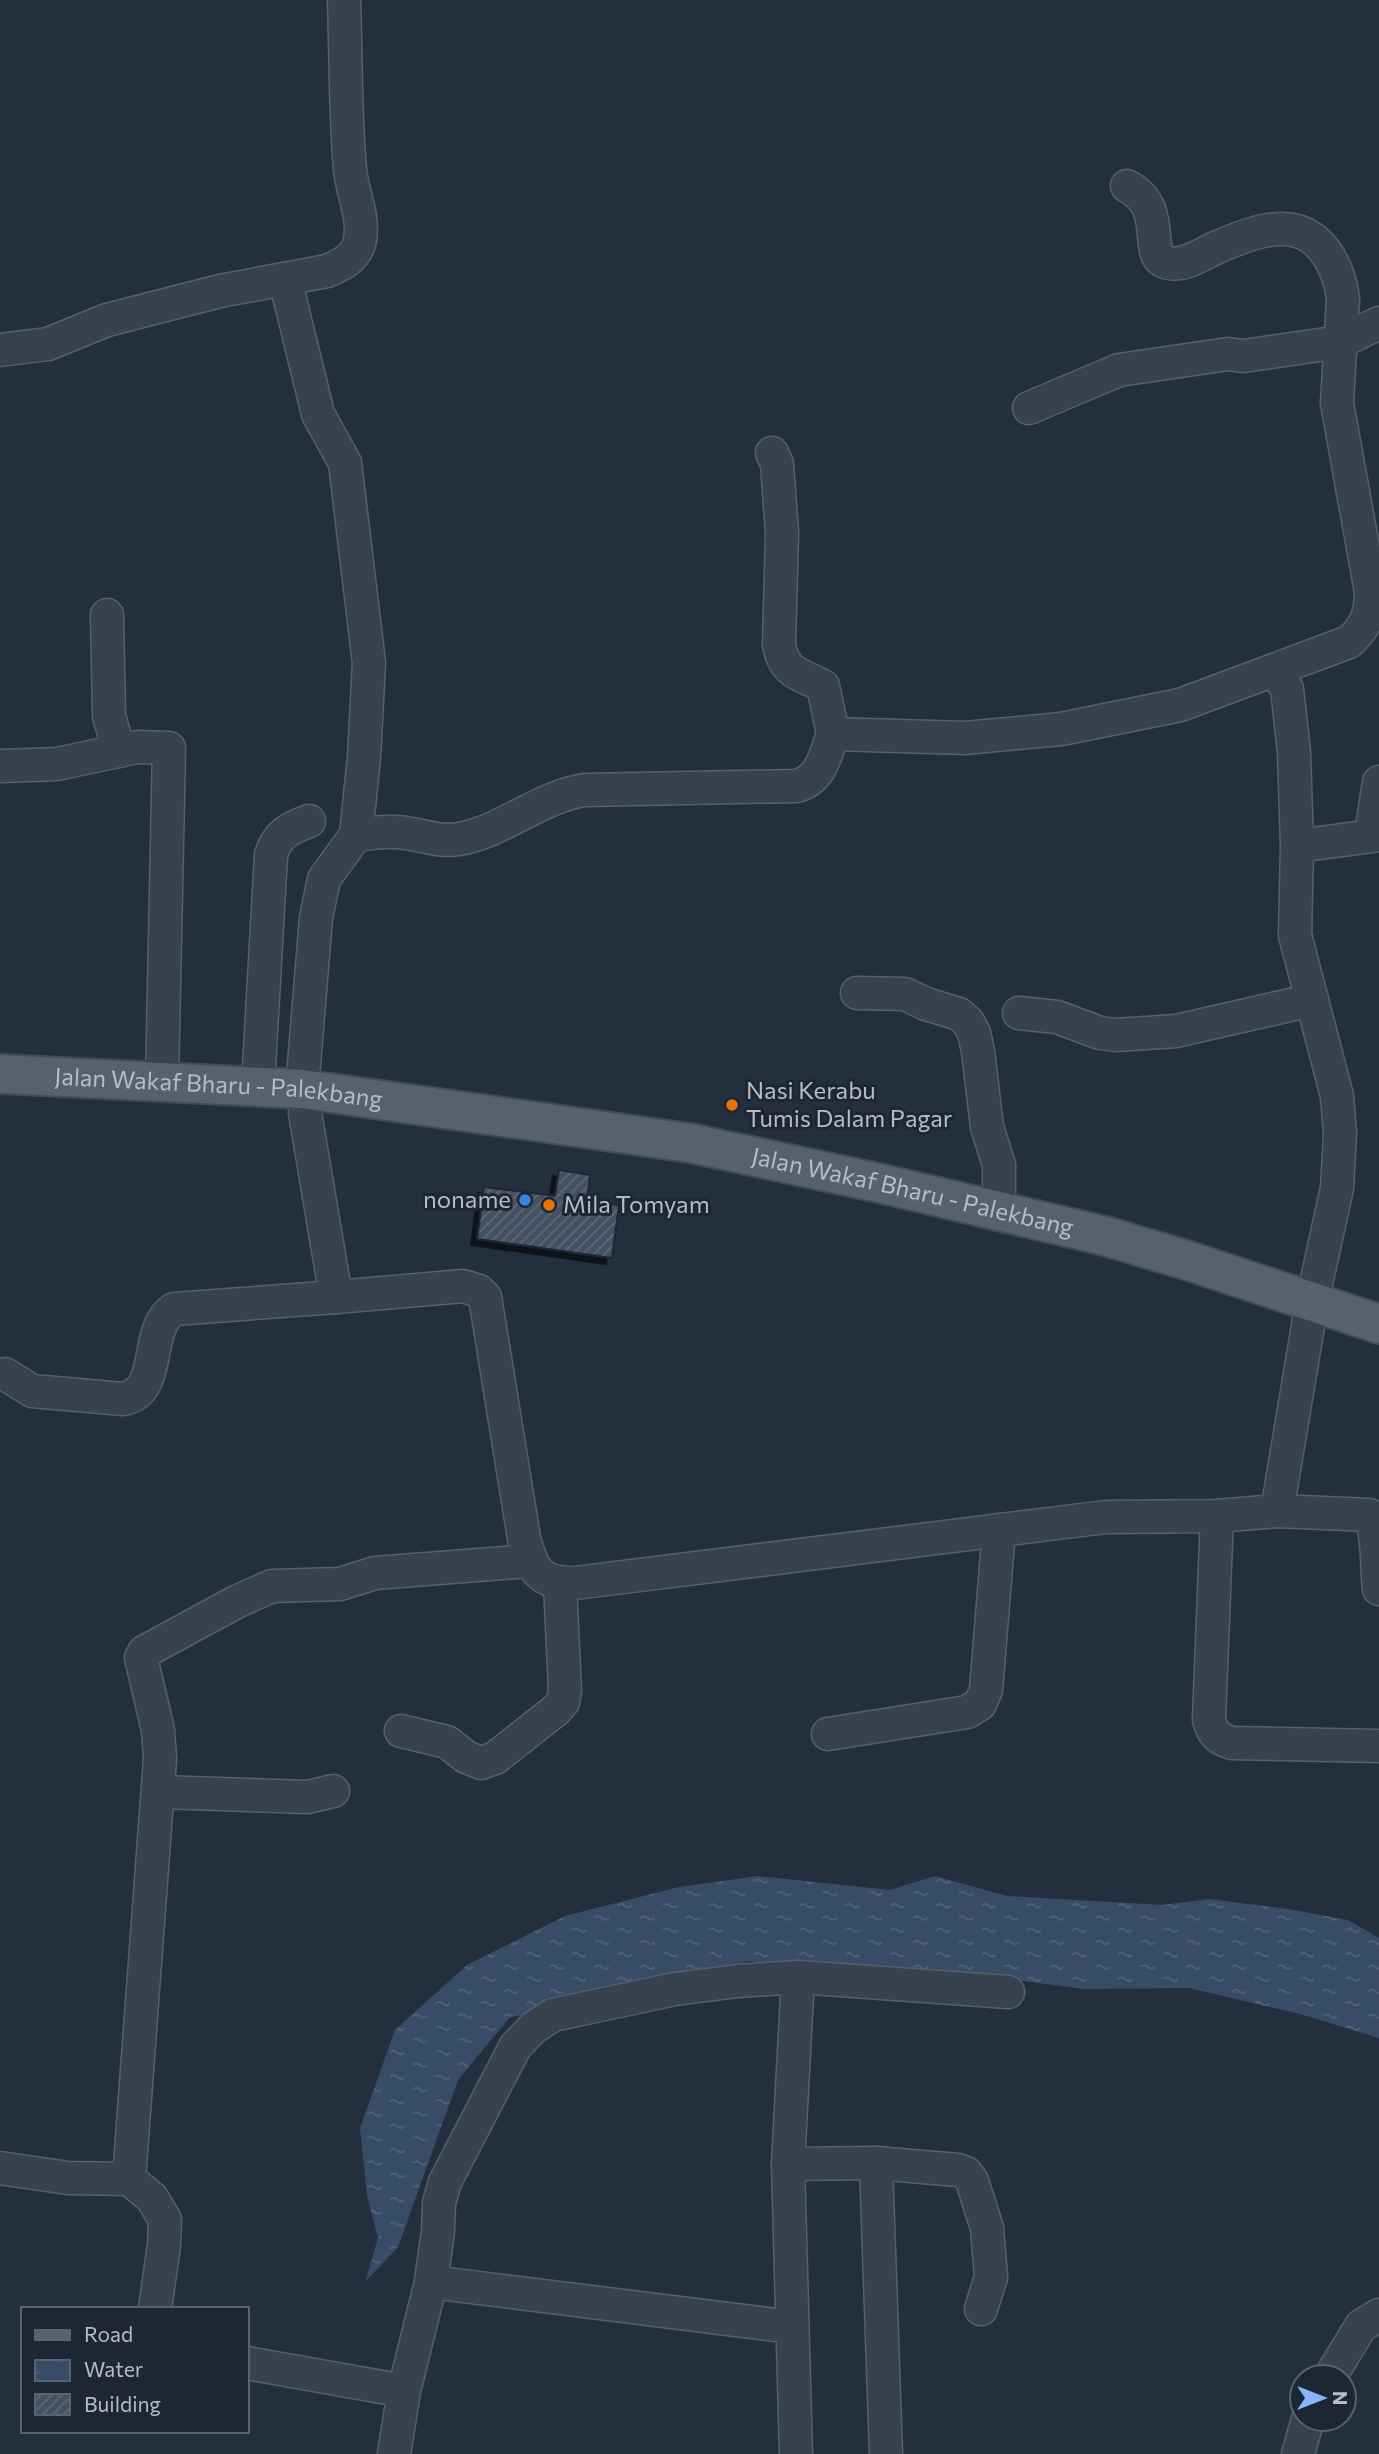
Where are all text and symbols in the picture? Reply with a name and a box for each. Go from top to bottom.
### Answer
street label: Jalan Wakaf Bharu - Palekbang [54,1061,385,1113]
place label: Nasi Kerabu Tumis Dalam Pagar [746,1075,953,1132]
marker: Nasi Kerabu Tumis Dalam Pagar [724,1097,740,1113]
street label: Jalan Wakaf Bharu - Palekbang [749,1140,1077,1241]
place label: noname [423,1184,511,1213]
place label: Mila Tomyam [563,1189,710,1218]
marker: noname [517,1192,533,1208]
marker: Mila Tomyam [541,1197,557,1213]
legend [21,2307,248,2433]
text: Road [84,2321,133,2346]
text: Water [84,2356,143,2381]
north arrow [1288,2363,1358,2433]
text: Building [84,2391,161,2416]
text: N [1329,2391,1352,2405]

